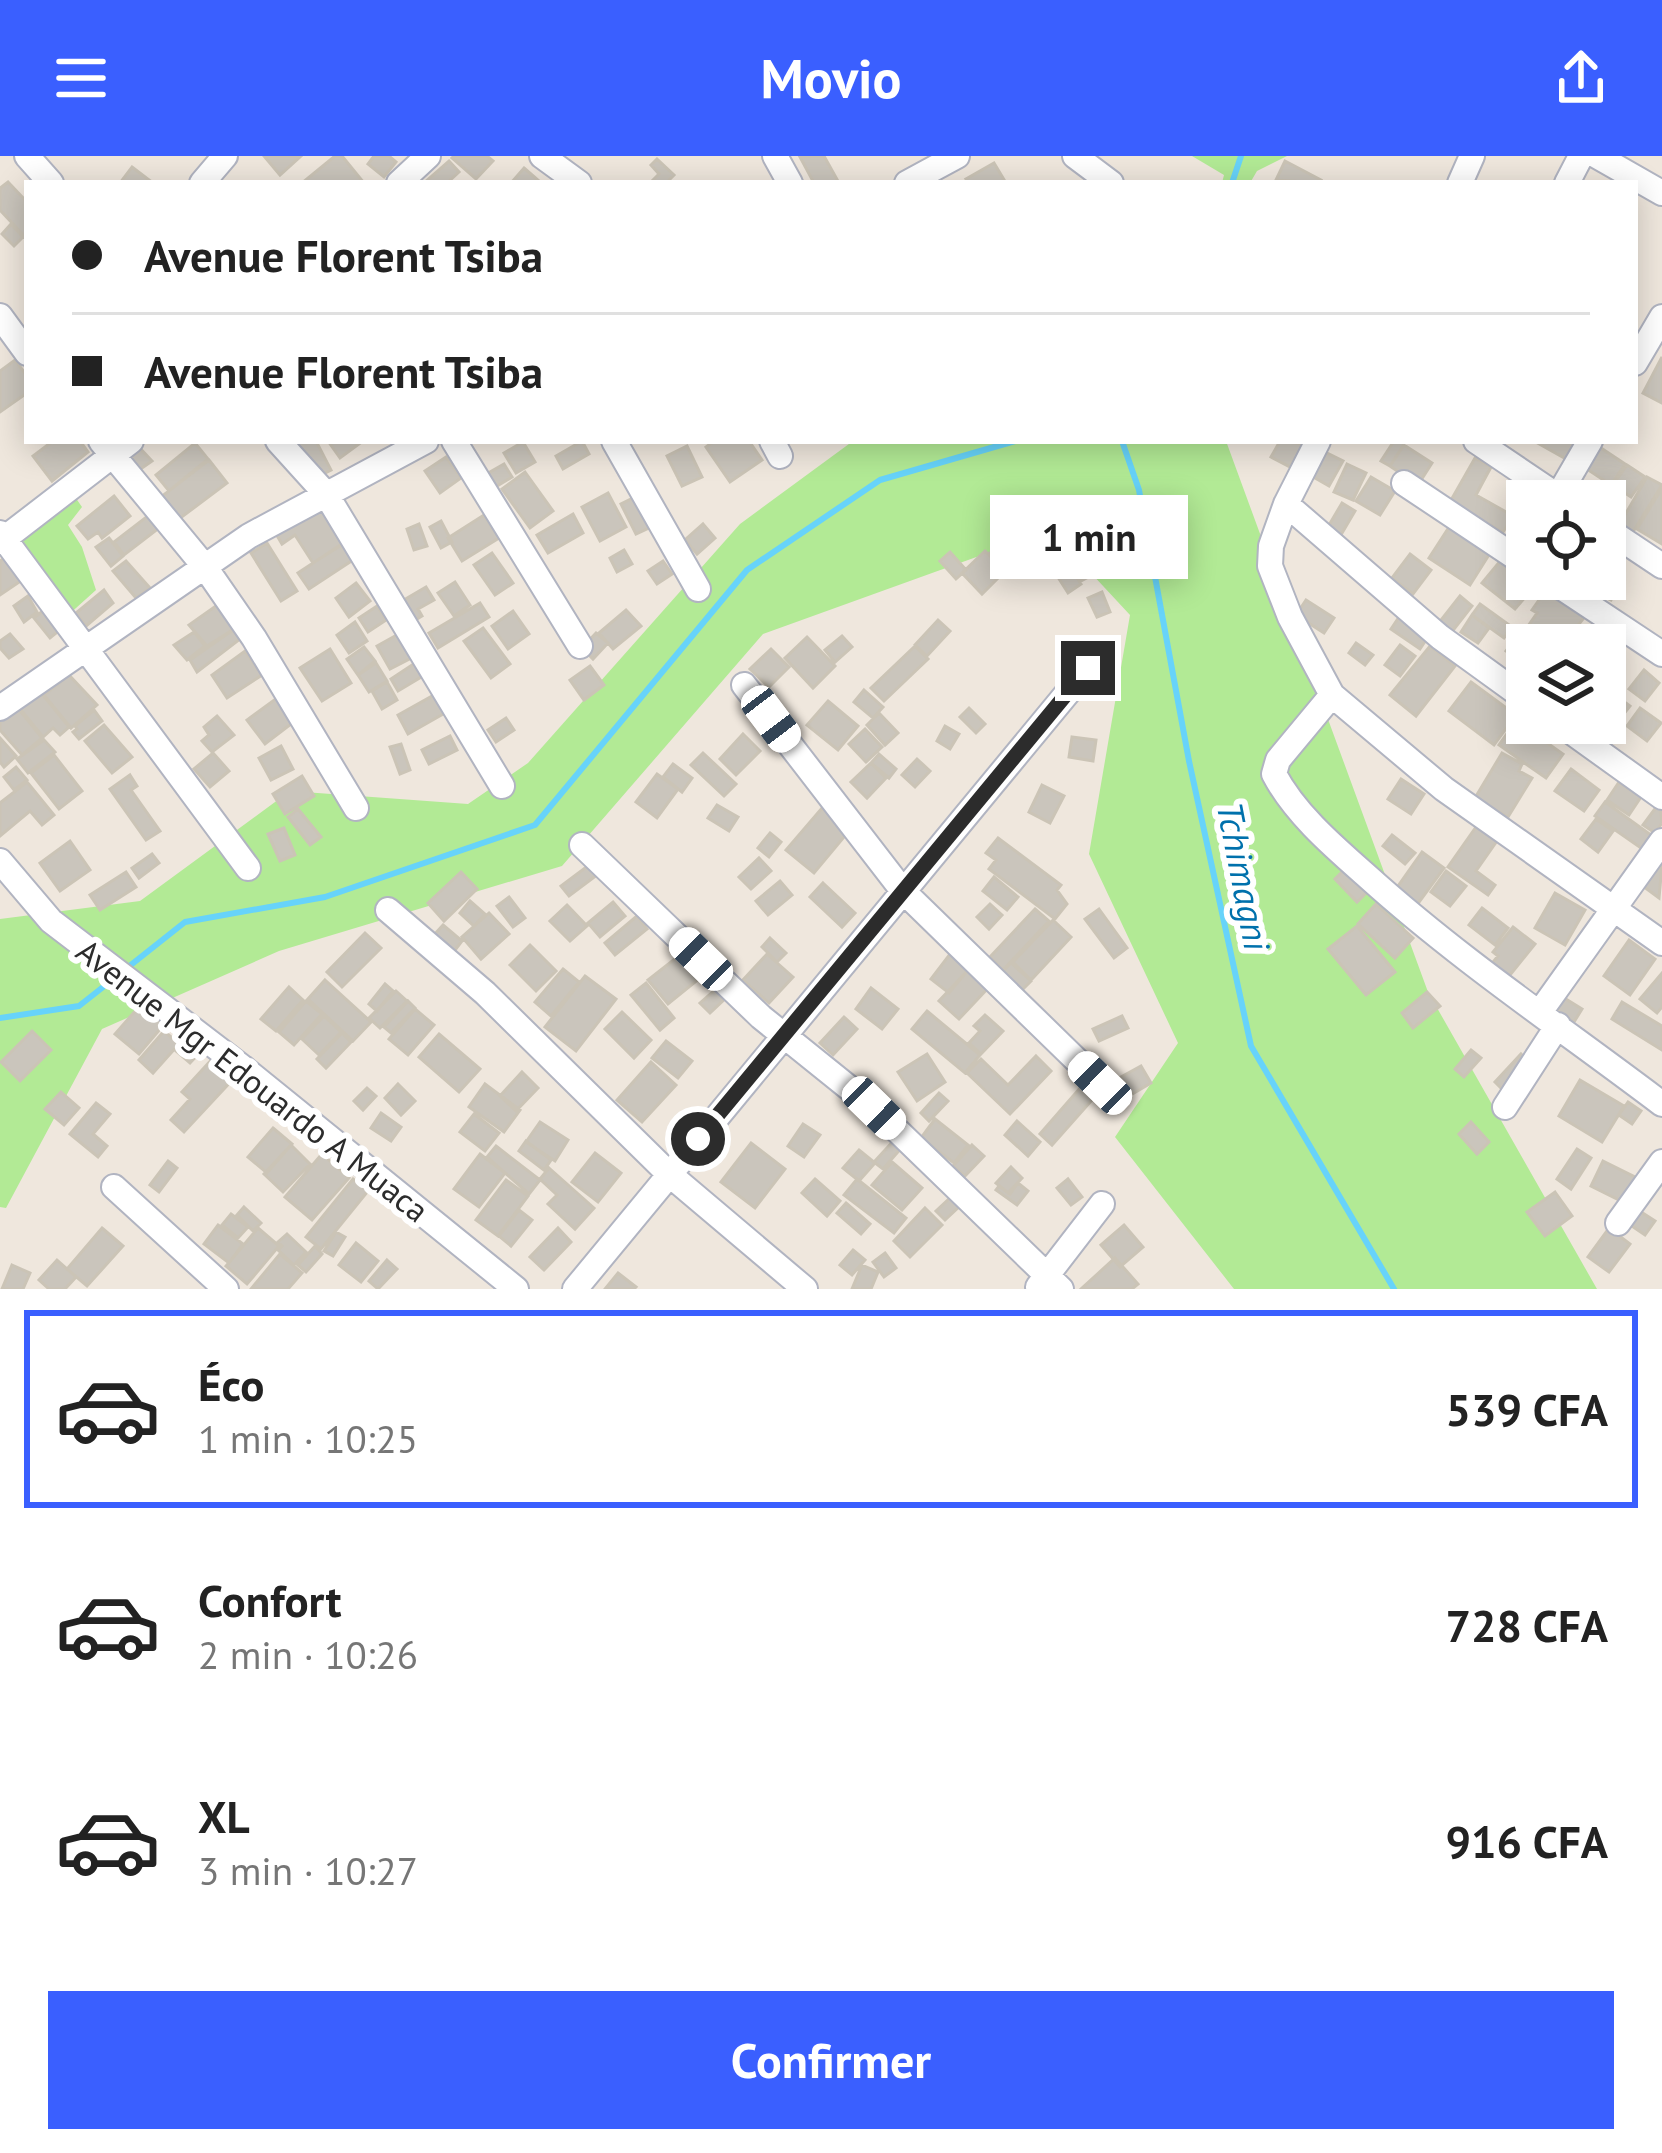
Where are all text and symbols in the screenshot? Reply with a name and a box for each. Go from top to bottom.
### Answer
text: Movio [761,43,901,113]
icon: menu [48,45,114,111]
icon: share [1548,45,1614,111]
text: Avenue Florent Tsiba [144,226,543,284]
text: Avenue Florent Tsiba [144,342,543,400]
map controls [1506,480,1626,744]
button: locate [1506,480,1626,600]
callout: 1 min [989,494,1187,578]
text: 1 min [1041,511,1137,562]
button: layers [1506,624,1626,744]
route end [1061,641,1115,695]
car [735,679,807,759]
water label: Tchimagni [1207,798,1282,956]
car [663,921,739,997]
street label: Avenue Mgr Edouardo A Muaca [68,929,438,1231]
car [1062,1045,1138,1121]
car [836,1070,912,1146]
route start [671,1112,725,1166]
icon: car [54,1355,162,1463]
text: Éco [198,1355,264,1413]
text: 539 CFA [1445,1380,1608,1438]
text: 1 min · 10:25 [198,1413,418,1464]
icon: car [54,1571,162,1679]
text: Confort [198,1571,341,1629]
text: 728 CFA [1445,1596,1608,1654]
text: 2 min · 10:26 [198,1629,418,1680]
icon: car [54,1787,162,1895]
text: XL [198,1787,250,1845]
text: 916 CFA [1445,1812,1608,1870]
text: 3 min · 10:27 [198,1845,418,1896]
button: Confirmer [48,1991,1614,2129]

